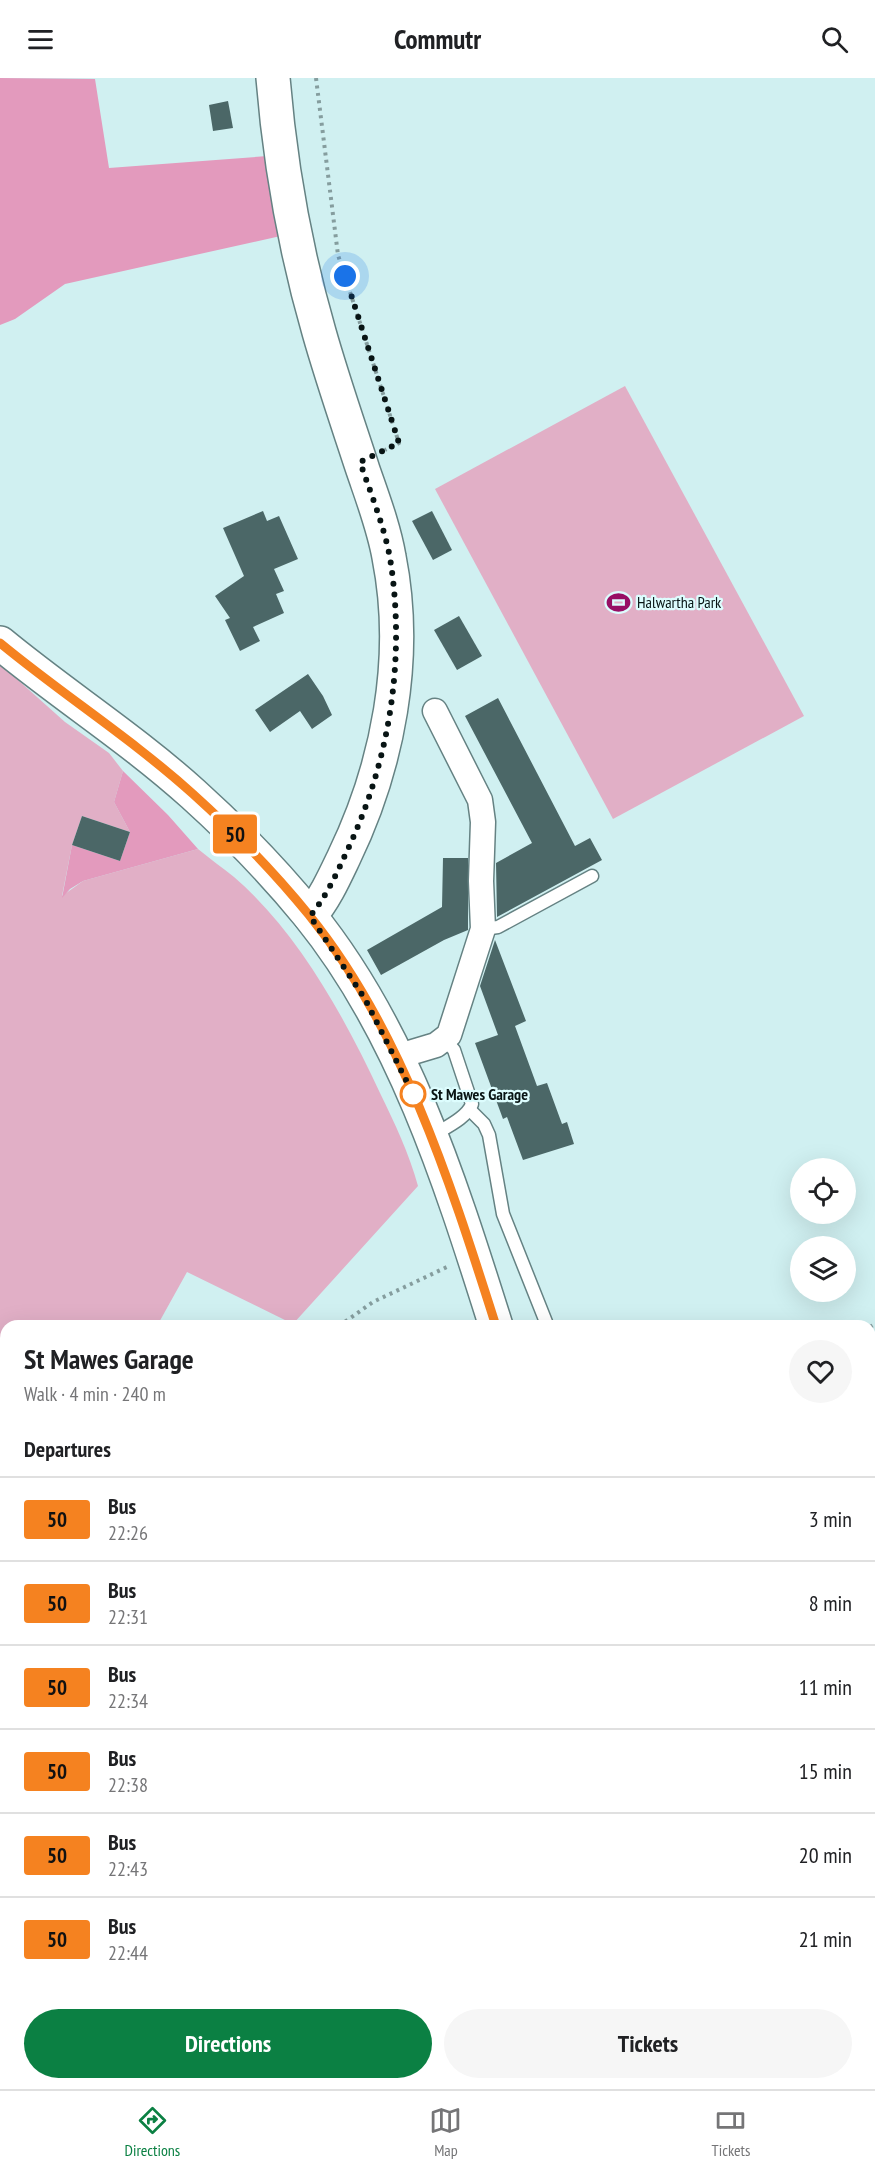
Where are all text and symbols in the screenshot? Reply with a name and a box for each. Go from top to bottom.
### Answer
text: Commutr [394,22,481,56]
icon: menu [24,23,57,56]
icon: search [818,23,851,56]
your location [330,261,360,291]
sports icon: Halwartha Park [606,589,632,615]
place label: Halwartha Park [637,592,722,612]
line badge: 50 [208,814,262,854]
text: 50 [225,821,245,848]
marker: St Mawes Garage [400,1081,426,1107]
place label: St Mawes Garage [431,1084,528,1104]
map controls [790,1158,856,1302]
button: locate [790,1158,856,1224]
button: layers [790,1236,856,1302]
text: St Mawes Garage [24,1340,194,1377]
button: heart [789,1340,852,1403]
text: Walk · 4 min · 240 m [24,1381,166,1407]
text: Departures [24,1435,111,1463]
text: Bus [108,1492,136,1520]
text: 3 min [809,1505,852,1533]
text: 50 [47,1506,67,1533]
text: 22:26 [108,1520,148,1546]
text: Bus [108,1576,136,1604]
text: 8 min [809,1589,852,1617]
text: 50 [47,1590,67,1617]
text: 22:31 [108,1604,148,1630]
text: Bus [108,1660,136,1688]
text: 11 min [799,1673,852,1701]
text: 50 [47,1674,67,1701]
text: 22:34 [108,1688,148,1714]
text: Bus [108,1744,136,1772]
text: 15 min [799,1757,852,1785]
text: 50 [47,1758,67,1785]
text: 22:38 [108,1772,148,1798]
text: Bus [108,1828,136,1856]
text: 20 min [799,1841,852,1869]
text: 50 [47,1842,67,1869]
text: 22:43 [108,1856,148,1882]
text: Bus [108,1912,136,1940]
text: 21 min [799,1925,852,1953]
text: 50 [47,1926,67,1953]
text: 22:44 [108,1940,148,1966]
button: Directions [24,2009,432,2078]
button: Tickets [444,2009,852,2078]
tab: Directions [125,2104,180,2160]
tab: Map [429,2104,462,2160]
tab: Tickets [712,2104,750,2160]

